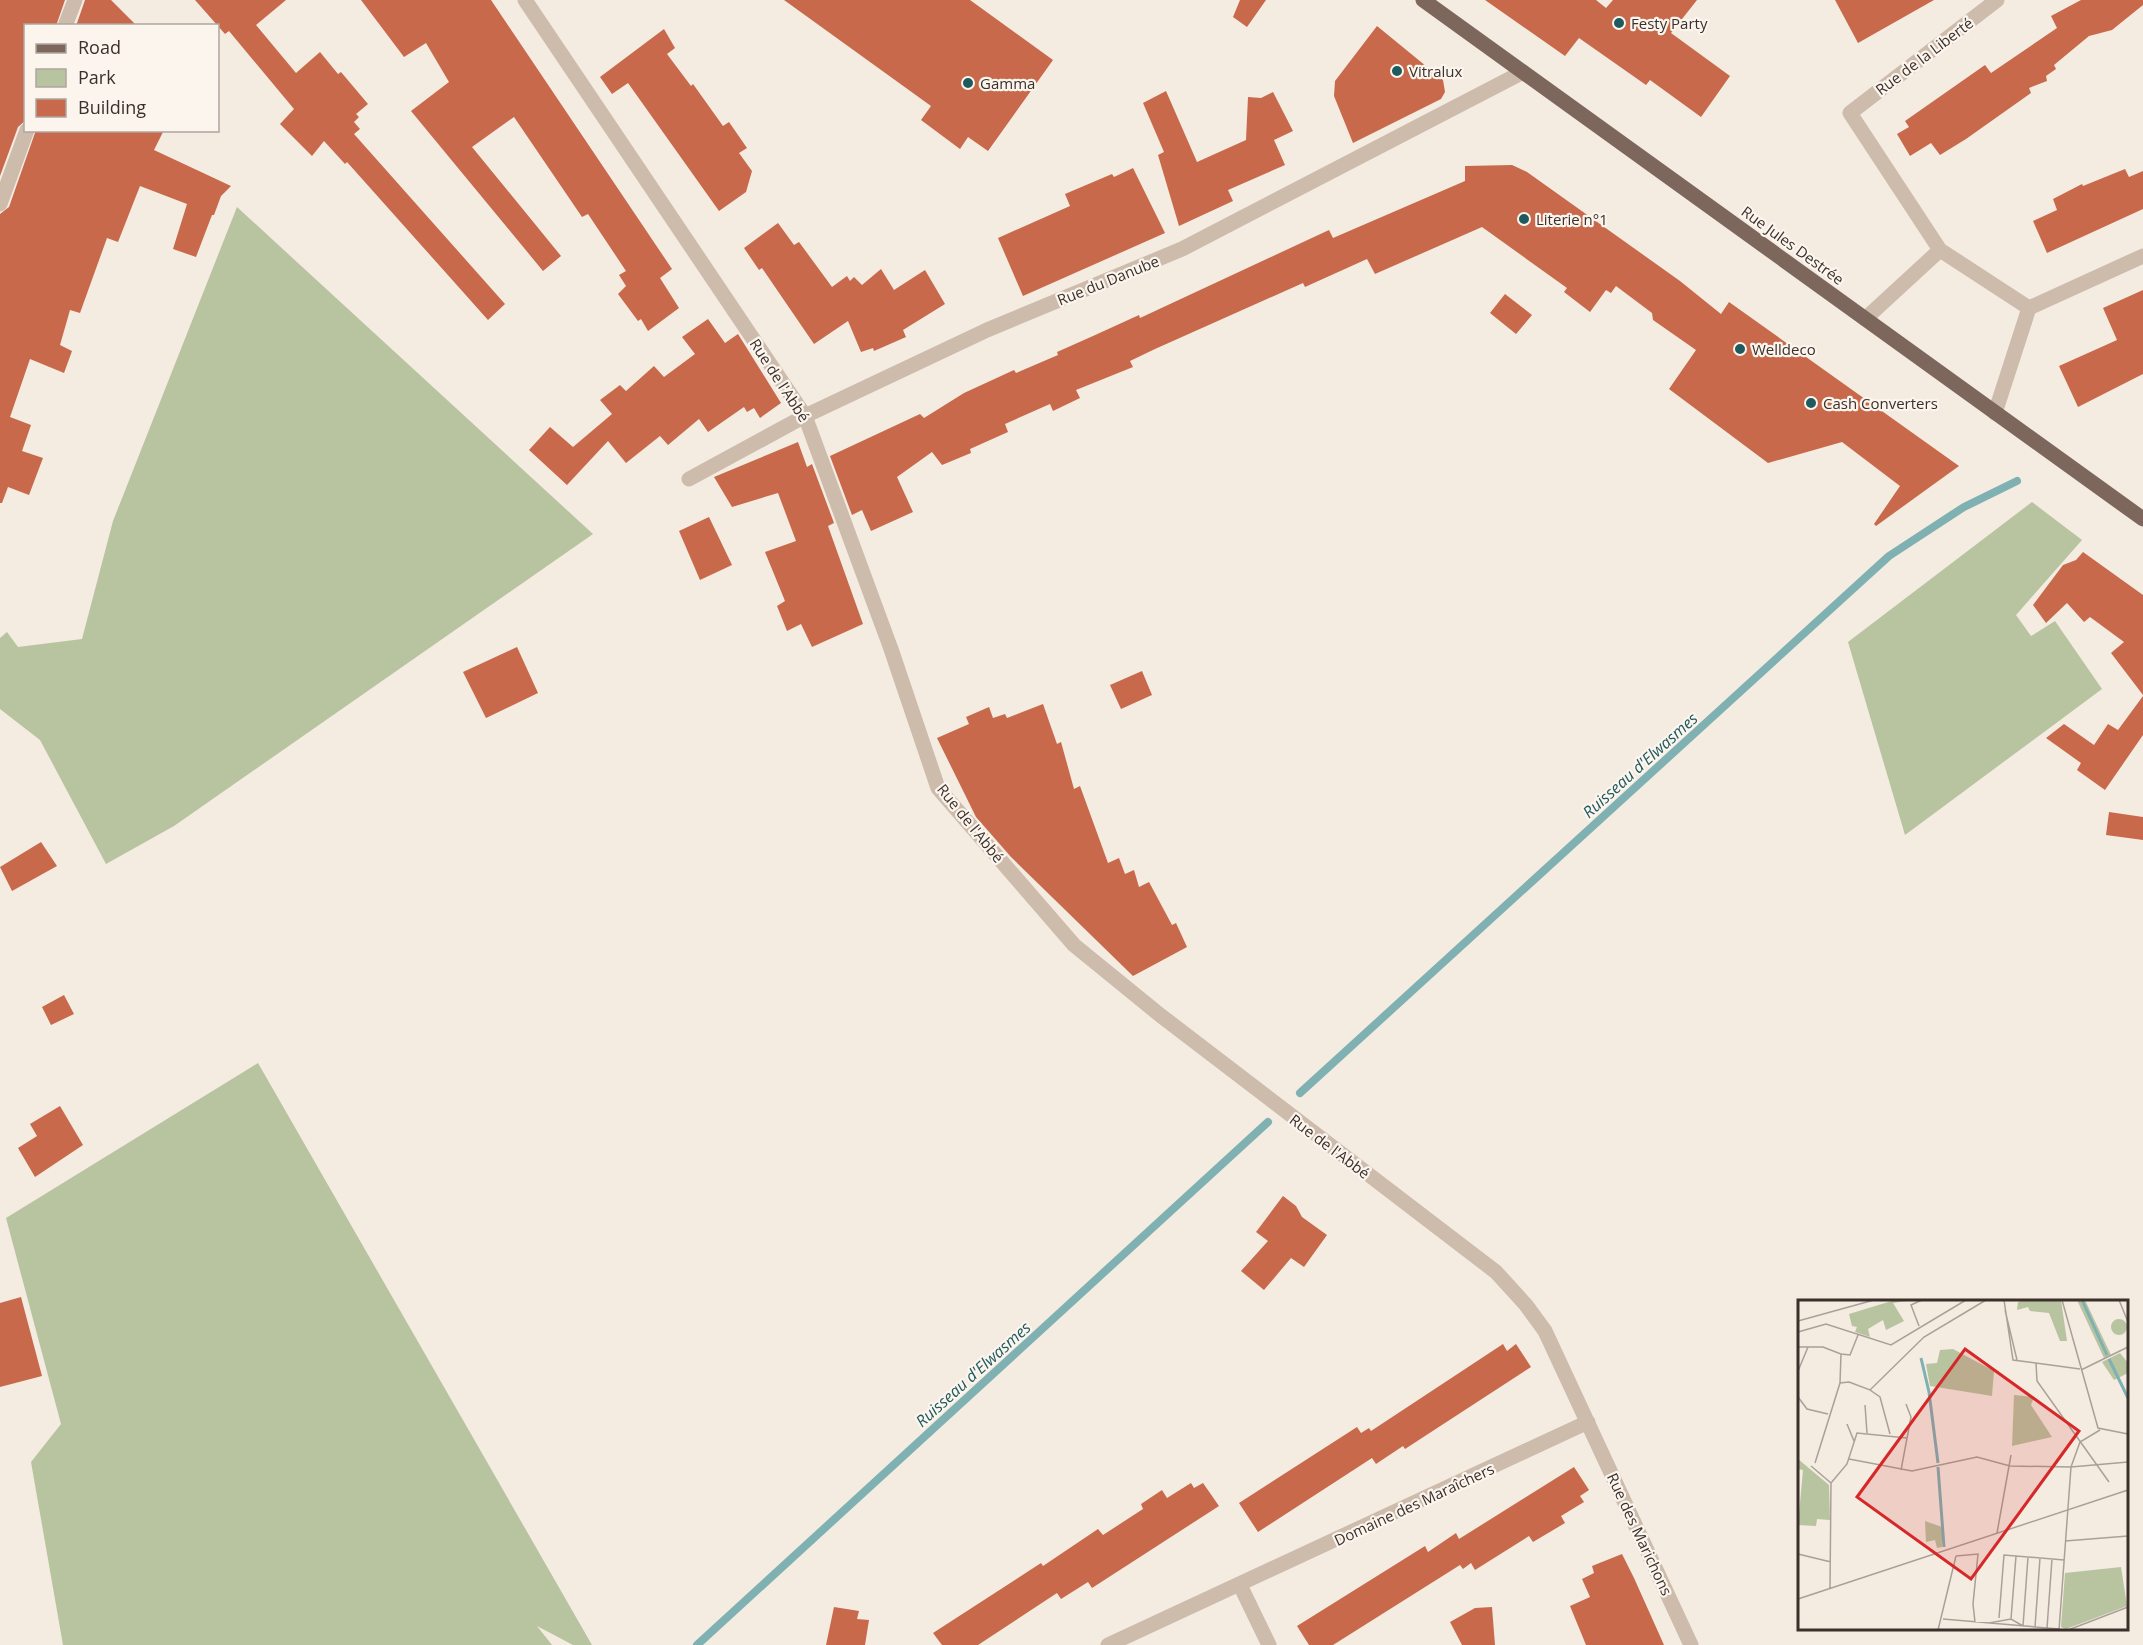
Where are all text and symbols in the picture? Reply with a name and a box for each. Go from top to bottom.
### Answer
place label: Festy Party [1631,13,1708,33]
street label: Rue de la Liberté [1871,13,1977,99]
marker: Festy Party [1612,16,1626,30]
legend [24,24,219,132]
text: Road [78,35,121,59]
place label: Vitralux [1409,61,1463,81]
marker: Vitralux [1390,64,1404,78]
text: Park [78,65,116,89]
place label: Gamma [980,73,1035,93]
marker: Gamma [961,76,975,90]
text: Building [78,95,146,119]
street label: Rue Jules Destrée [1738,201,1848,289]
place label: Literie n°1 [1536,209,1608,229]
marker: Literie n°1 [1517,212,1531,226]
street label: Rue du Danube [1054,250,1162,310]
street label: Rue de l'Abbé [746,334,814,426]
place label: Welldeco [1752,339,1816,359]
marker: Welldeco [1733,342,1747,356]
place label: Cash Converters [1823,393,1938,413]
marker: Cash Converters [1804,396,1818,410]
water label: Ruisseau d'Elwasmes [1578,707,1702,823]
street label: Rue de l'Abbé [933,780,1009,866]
street label: Rue de l'Abbé [1286,1109,1374,1183]
inset map [1798,1300,2128,1630]
water label: Ruisseau d'Elwasmes [911,1316,1035,1432]
street label: Domaine des Maraîchers [1331,1458,1497,1550]
street label: Rue des Marichons [1603,1470,1677,1598]

